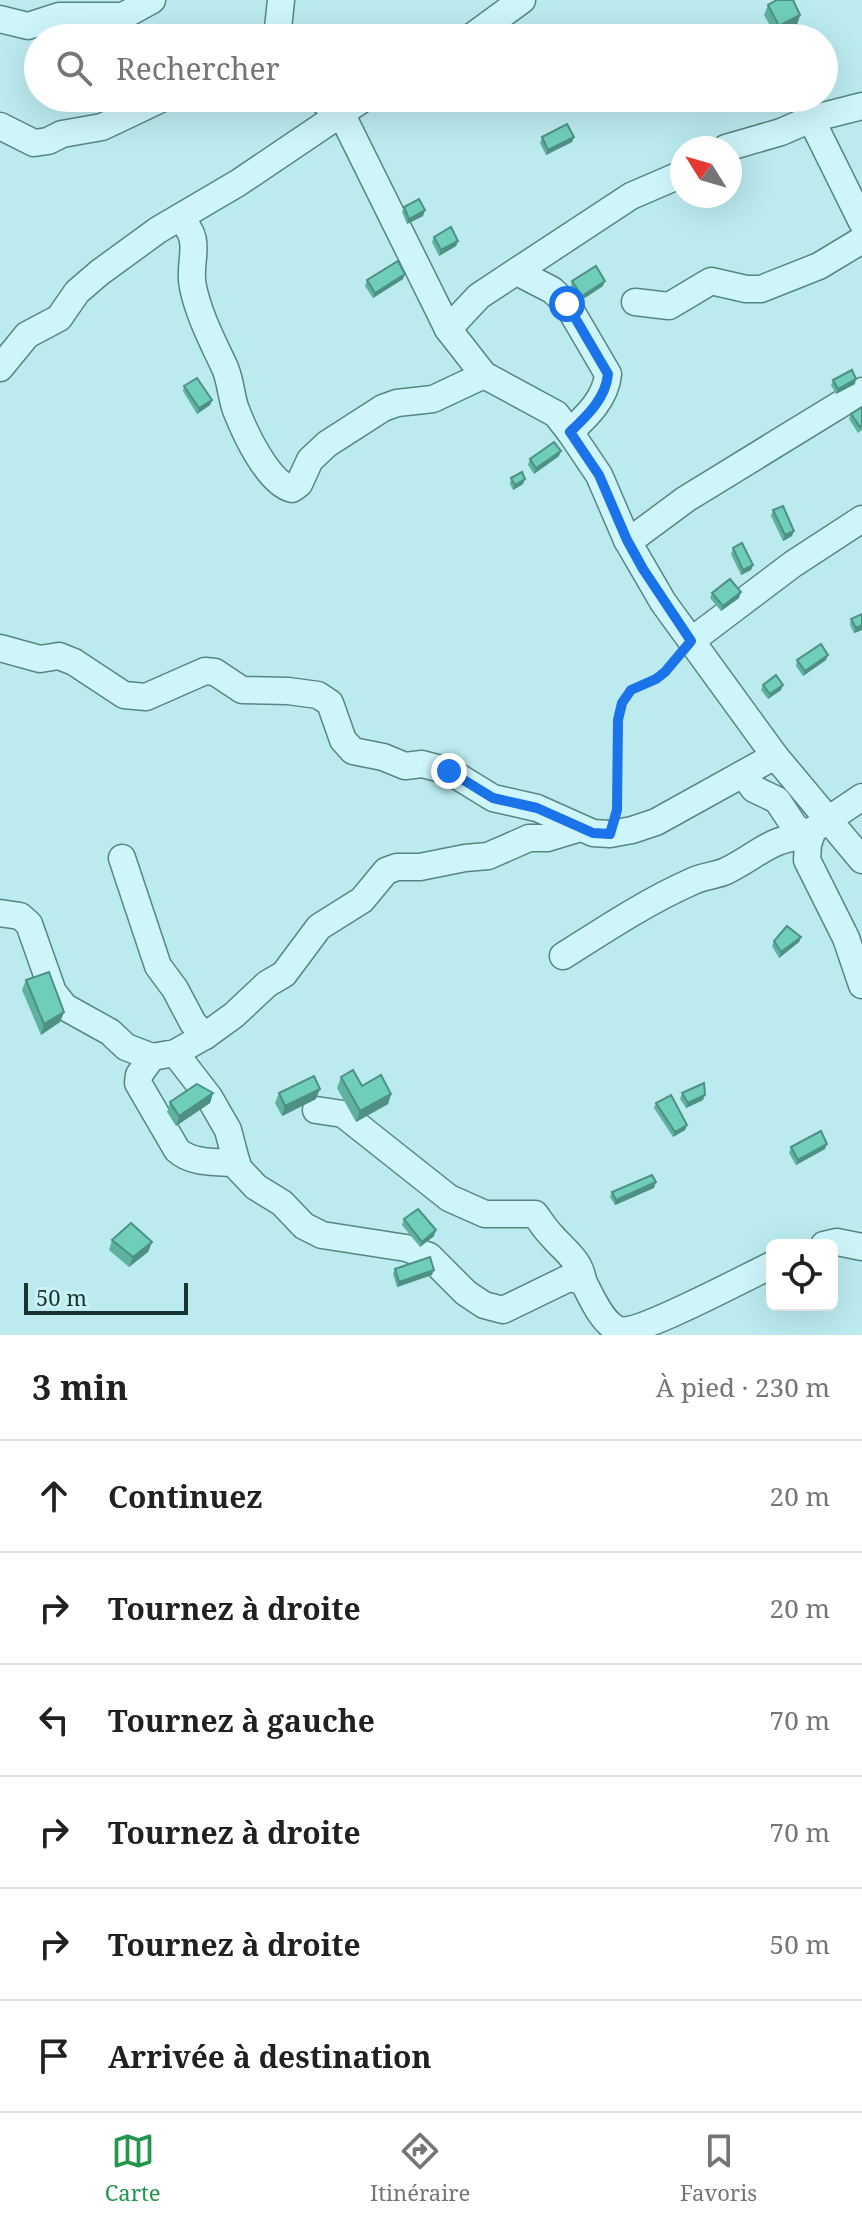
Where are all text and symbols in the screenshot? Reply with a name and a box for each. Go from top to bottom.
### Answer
search box [24,24,838,112]
icon: search [52,46,96,90]
text: Rechercher [116,48,280,89]
north arrow [670,136,742,208]
route start [549,286,585,322]
route end [431,753,467,789]
map controls [766,1239,838,1311]
button: locate [766,1239,838,1311]
scale bar [24,1279,188,1315]
text: 50 m [36,1282,87,1312]
text: 3 min [32,1364,128,1410]
text: À pied · 230 m [656,1369,830,1405]
icon: ahead [32,1474,76,1518]
text: Continuez [108,1476,262,1517]
text: 20 m [770,1478,830,1514]
icon: right [32,1586,76,1630]
text: Tournez à droite [108,1588,361,1629]
text: 20 m [770,1590,830,1626]
icon: left [32,1698,76,1742]
text: Tournez à gauche [108,1700,375,1741]
text: 70 m [770,1702,830,1738]
icon: right [32,1810,76,1854]
text: Tournez à droite [108,1812,361,1853]
text: 70 m [770,1814,830,1850]
icon: right [32,1922,76,1966]
text: Tournez à droite [108,1924,361,1965]
text: 50 m [770,1926,830,1962]
icon: arrive [32,2034,76,2078]
text: Arrivée à destination [108,2036,432,2077]
tab: Carte [105,2129,161,2207]
tab: Itinéraire [370,2129,470,2207]
tab: Favoris [680,2129,757,2207]

